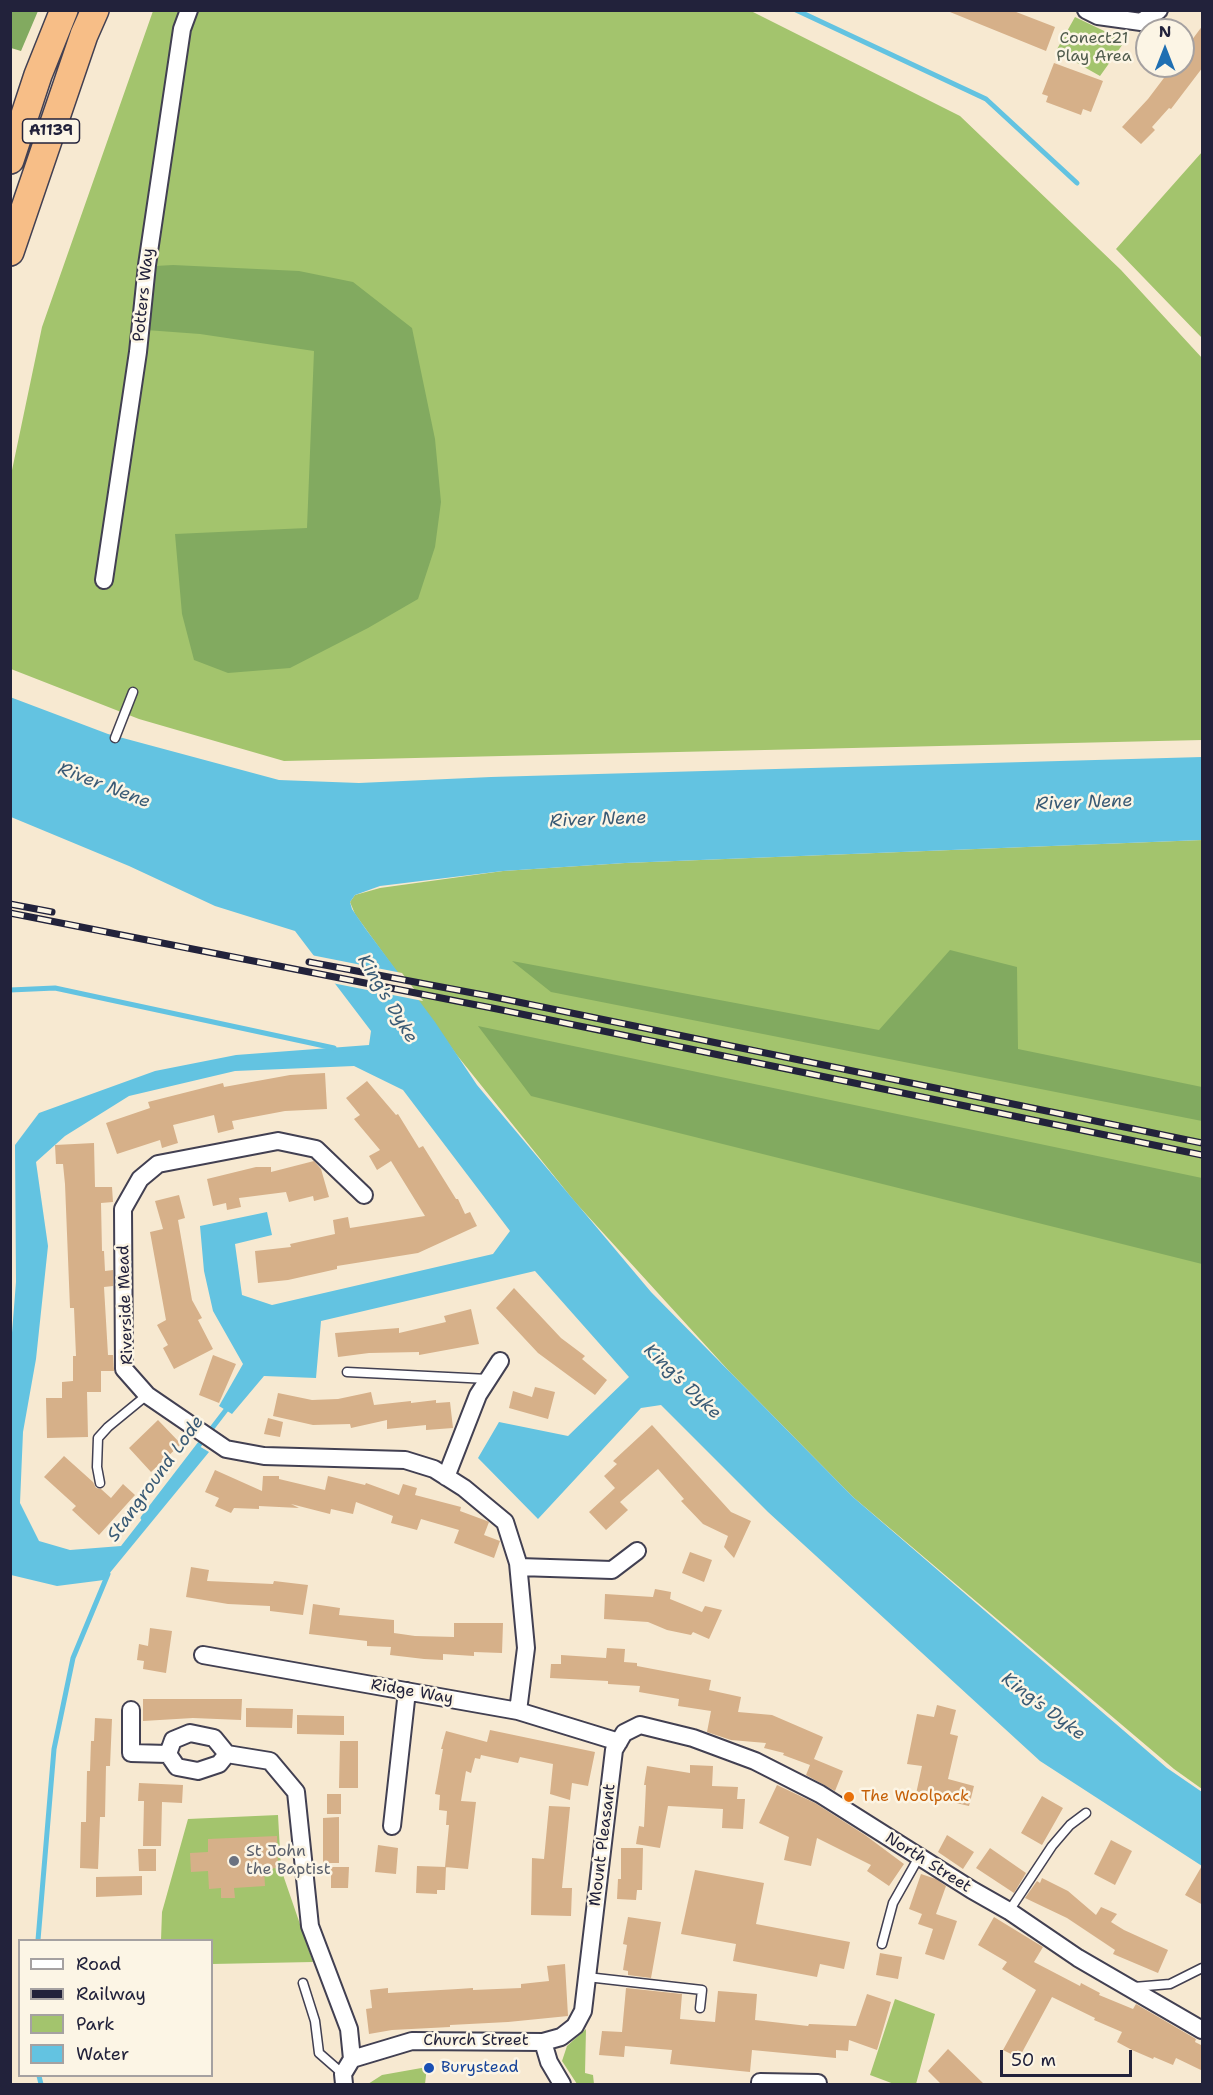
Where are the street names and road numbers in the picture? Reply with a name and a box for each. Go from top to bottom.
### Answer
road number: A1139 [22,119,80,143]
street label: Potters Way [130,247,158,343]
street label: Riverside Mead [114,1245,138,1365]
street label: Ridge Way [369,1675,455,1709]
street label: Mount Pleasant [586,1783,620,1907]
street label: North Street [881,1829,975,1897]
street label: Church Street [423,2031,529,2051]

